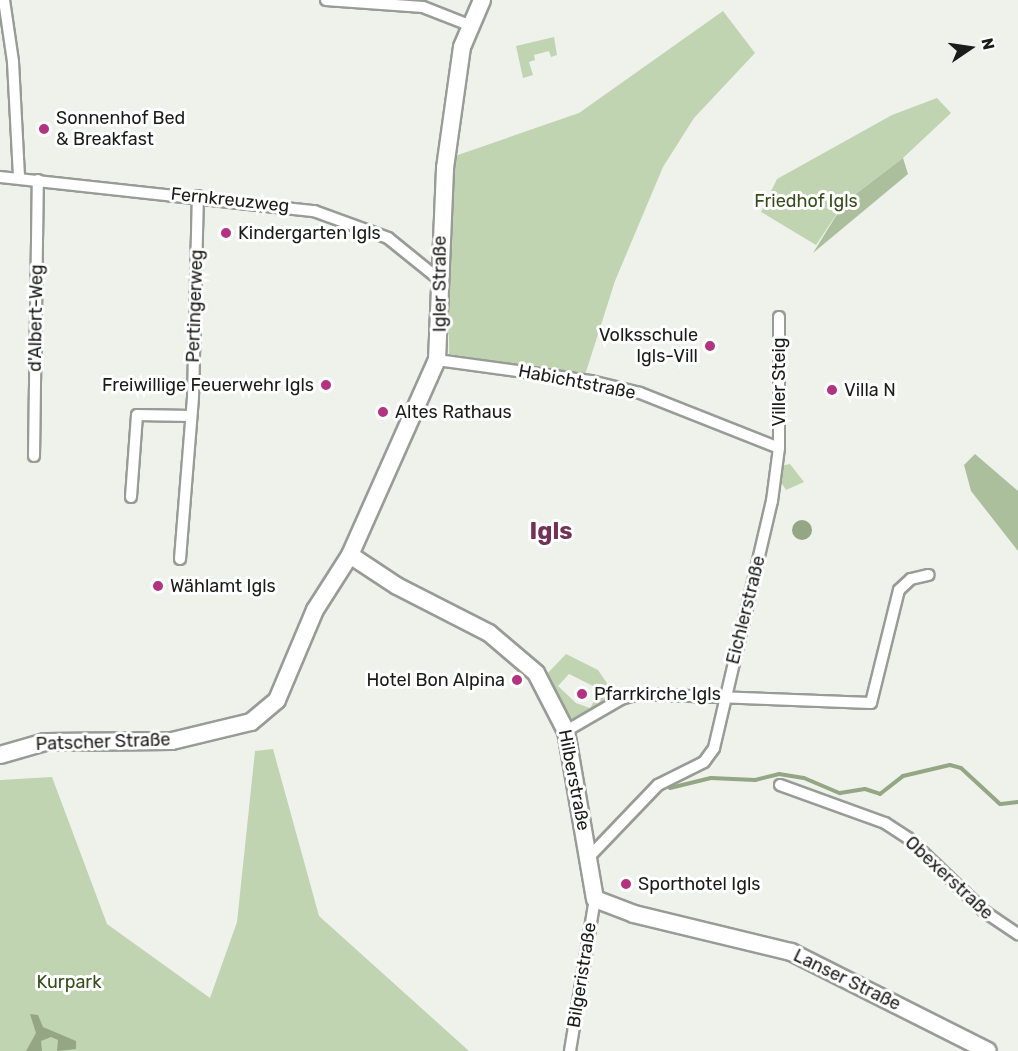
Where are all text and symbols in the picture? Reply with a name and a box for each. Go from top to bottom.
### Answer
north arrow [940,18,1000,78]
text: N [977,36,999,52]
place label: Sonnenhof Bed & Breakfast [56,108,186,150]
marker: Sonnenhof Bed & Breakfast [37,122,51,136]
street label: Fernkreuzweg [170,183,290,217]
park label: Friedhof Igls [754,190,858,212]
place label: Kindergarten Igls [238,222,381,244]
marker: Kindergarten Igls [219,226,233,240]
street label: Igler Straße [429,236,451,332]
street label: Pertingerweg [182,249,208,363]
street label: d'Albert-Weg [24,264,48,372]
place label: Volksschule Igls-Vill [599,325,698,368]
street label: Viller Steig [768,337,790,427]
marker: Volksschule Igls-Vill [703,339,717,353]
street label: Habichtstraße [516,360,638,404]
place label: Freiwillige Feuerwehr Igls [102,374,314,396]
marker: Freiwillige Feuerwehr Igls [319,378,333,392]
place label: Villa N [844,379,896,401]
marker: Villa N [825,383,839,397]
place label: Altes Rathaus [395,401,512,423]
marker: Altes Rathaus [376,405,390,419]
district label: Igls [529,518,573,546]
street label: Eichlerstraße [722,554,770,666]
place label: Wählamt Igls [170,575,276,597]
marker: Wählamt Igls [151,579,165,593]
place label: Hotel Bon Alpina [366,669,505,691]
marker: Hotel Bon Alpina [510,673,524,687]
place label: Pfarrkirche Igls [594,683,721,705]
marker: Pfarrkirche Igls [575,687,589,701]
street label: Hilberstraße [554,728,594,832]
street label: Patscher Straße [35,729,171,755]
street label: Obexerstraße [900,832,998,924]
place label: Sporthotel Igls [638,873,760,895]
marker: Sporthotel Igls [619,877,633,891]
street label: Bilgeristraße [563,921,601,1029]
street label: Lanser Straße [790,945,904,1015]
park label: Kurpark [37,971,101,993]

